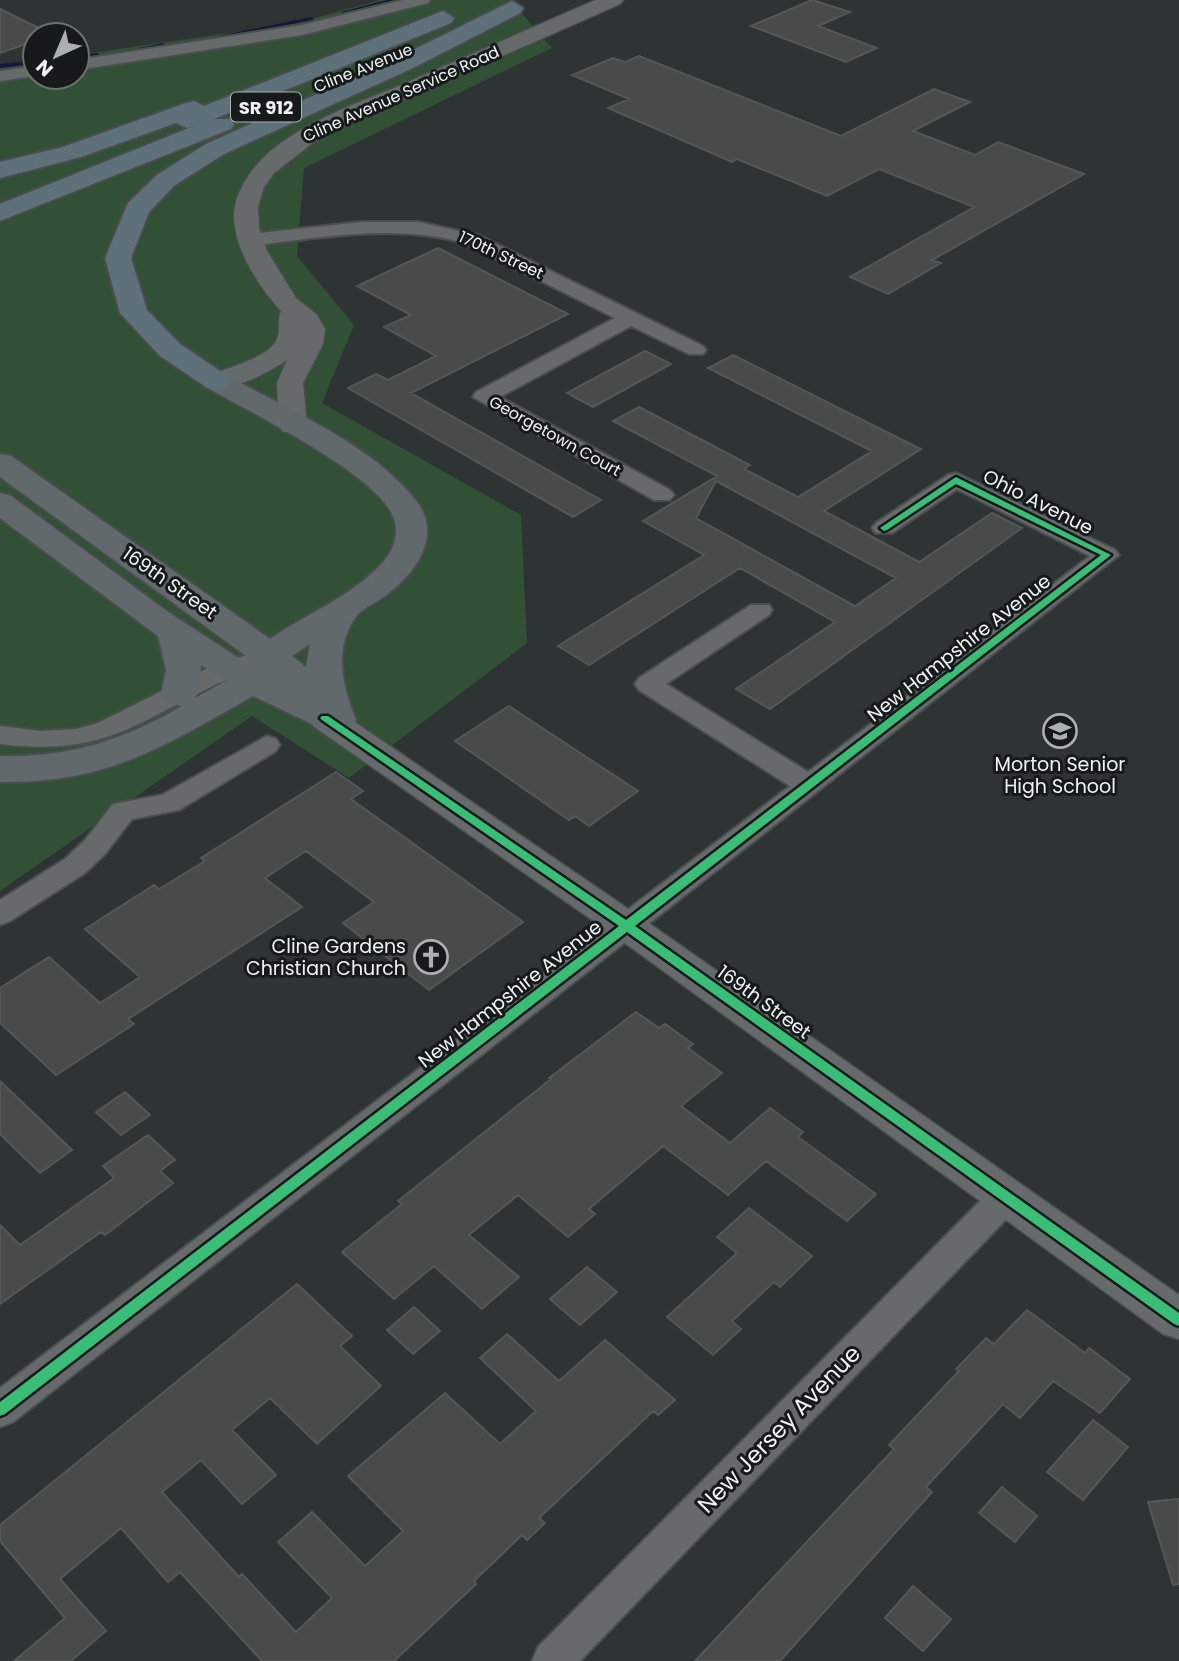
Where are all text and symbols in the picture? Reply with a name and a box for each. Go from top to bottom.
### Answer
north arrow [21,21,91,91]
street label: Cline Avenue [310,38,416,98]
street label: Cline Avenue Service Road [299,40,503,148]
text: N [30,53,59,83]
road number: SR 912 [231,92,301,122]
street label: 170th Street [455,225,547,285]
street label: Georgetown Court [485,390,625,482]
street label: Ohio Avenue [978,463,1098,541]
street label: 169th Street [117,540,223,626]
street label: New Hampshire Avenue [862,568,1056,728]
school or university icon: Morton Senior High School [1041,712,1079,750]
place label: Morton Senior High School [995,751,1125,800]
street label: New Hampshire Avenue [413,914,607,1074]
place label: Cline Gardens Christian Church [246,933,406,982]
church icon: Cline Gardens Christian Church [412,938,450,976]
street label: 169th Street [712,959,816,1045]
street label: New Jersey Avenue [690,1338,868,1520]

